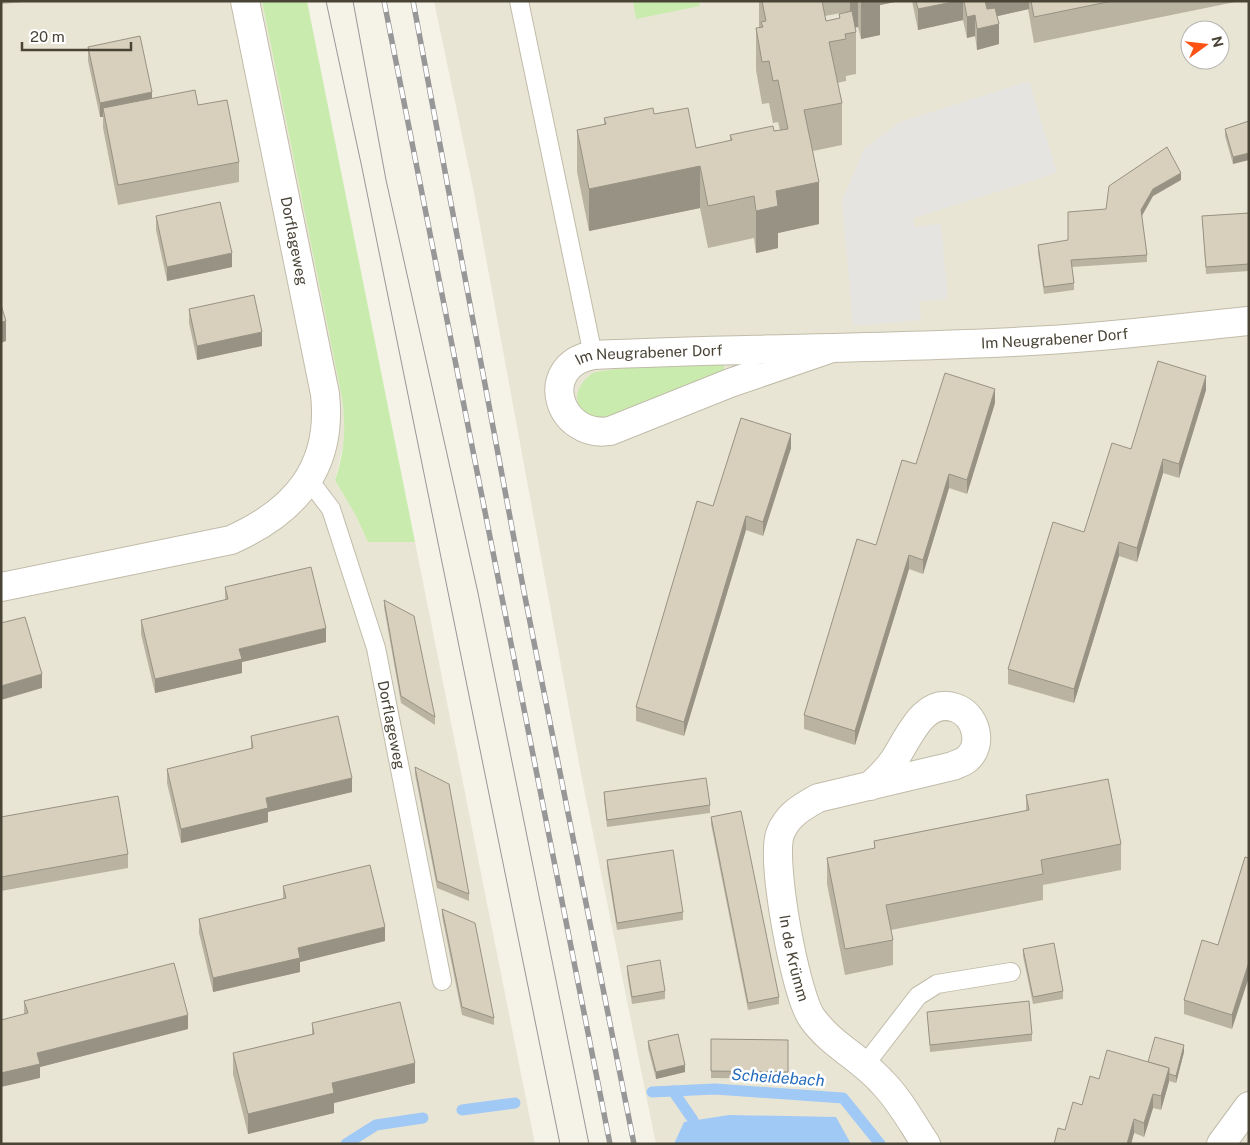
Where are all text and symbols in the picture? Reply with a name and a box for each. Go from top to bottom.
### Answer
scale bar [22,20,131,52]
north arrow [1180,20,1230,70]
text: 20 m [30,28,65,45]
text: N [1208,34,1227,49]
street label: Dorflageweg [278,195,311,287]
street label: Im Neugrabener Dorf [981,325,1129,351]
street label: Im Neugrabener Dorf [572,341,723,368]
street label: Dorflageweg [375,679,409,771]
street label: In de Krümm [776,914,813,1003]
water label: Scheidebach [731,1065,825,1090]

